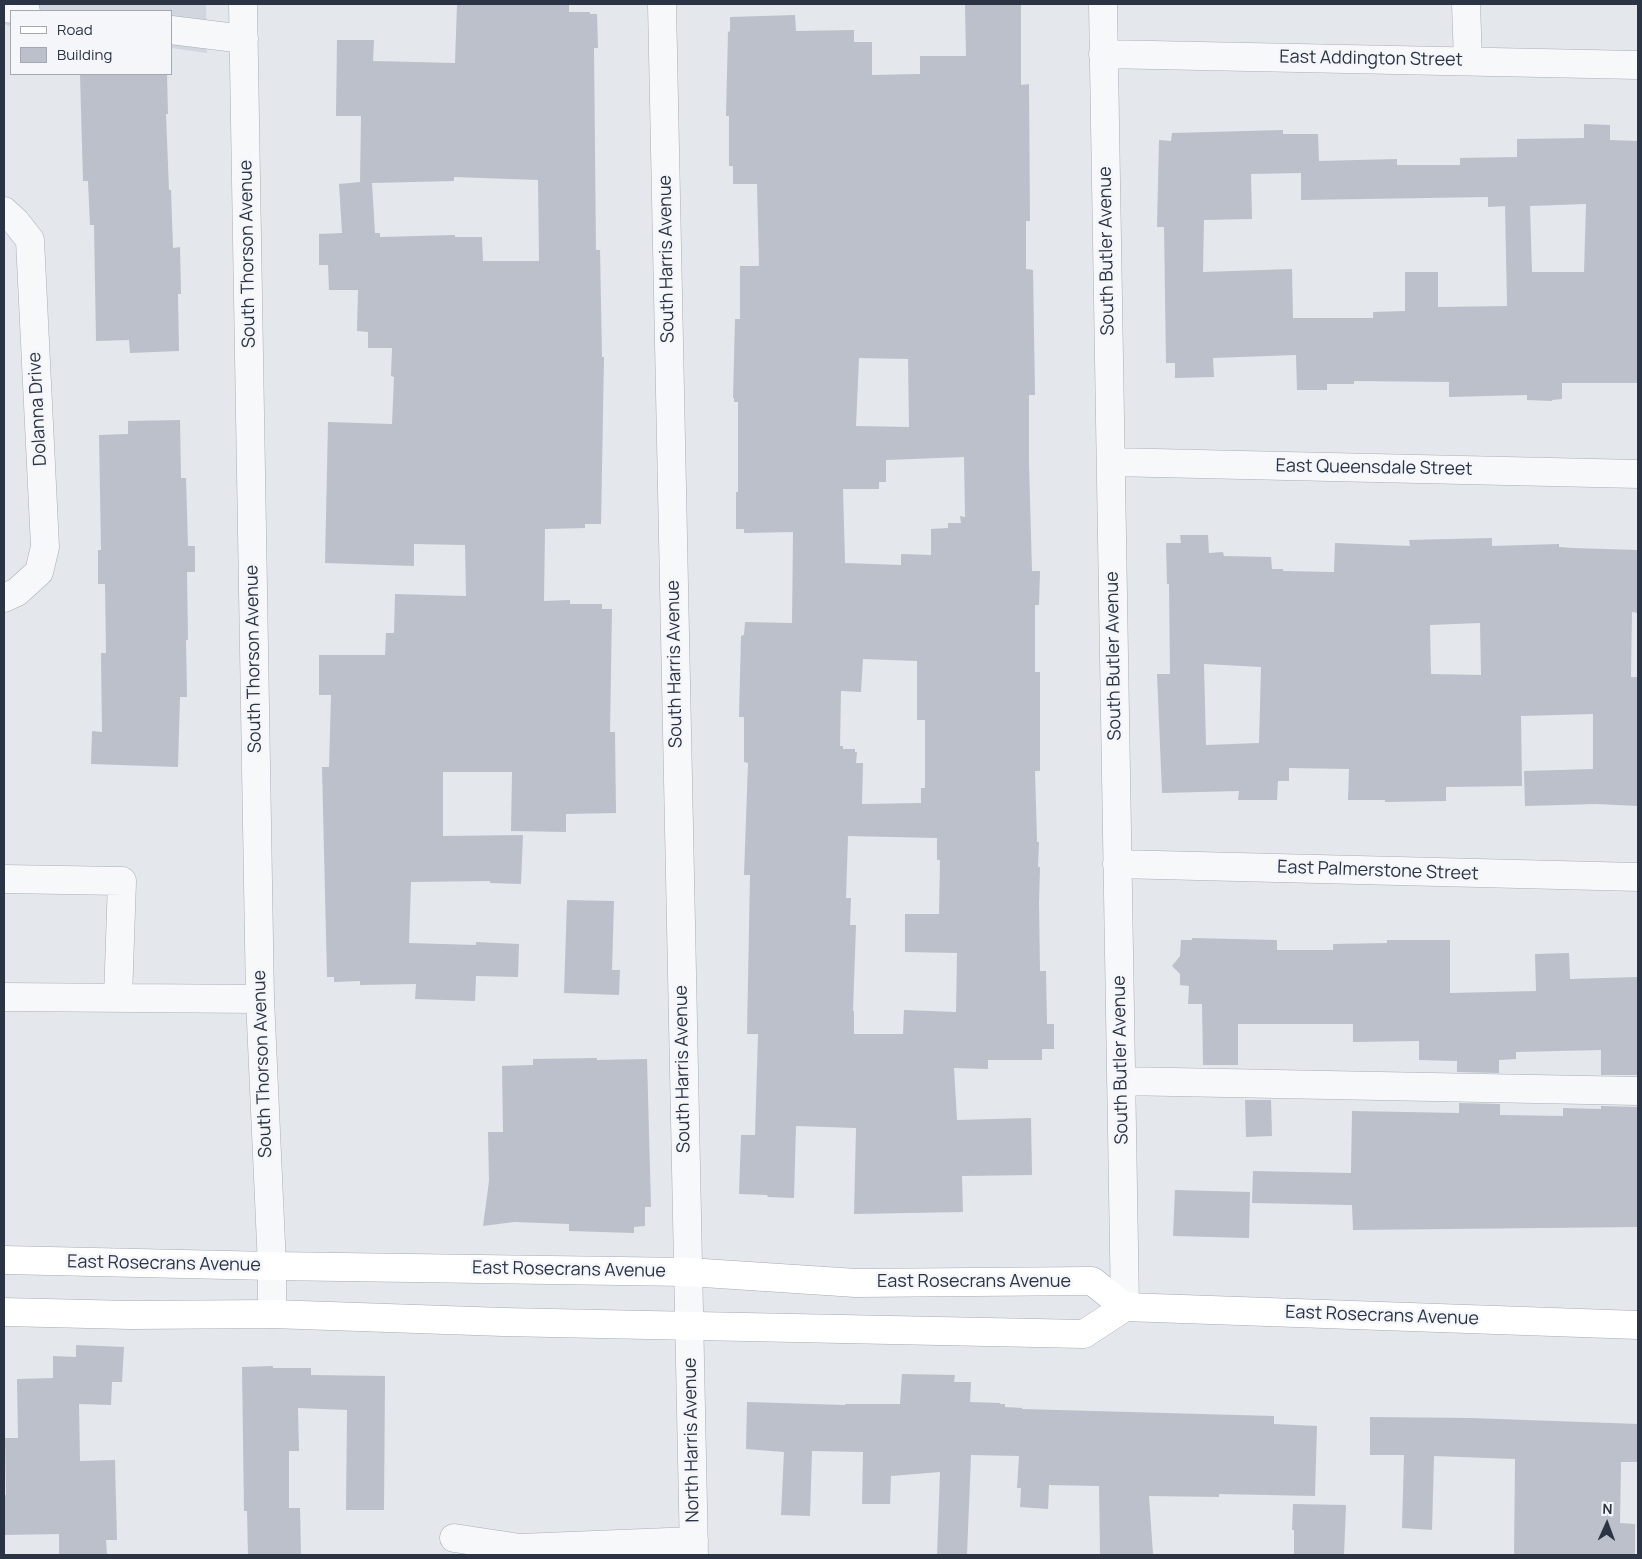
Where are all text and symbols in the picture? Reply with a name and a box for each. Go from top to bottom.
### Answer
legend [10,10,172,75]
text: Road [57,19,93,40]
text: Building [57,44,112,65]
street label: East Addington Street [1279,47,1463,71]
street label: South Thorson Avenue [236,160,260,348]
street label: South Butler Avenue [1095,166,1119,336]
street label: South Harris Avenue [655,175,679,343]
street label: Dolanna Drive [24,352,52,466]
street label: East Queensdale Street [1275,455,1473,481]
street label: South Thorson Avenue [242,565,266,753]
street label: South Butler Avenue [1102,571,1126,741]
street label: South Harris Avenue [663,580,687,748]
street label: East Palmerstone Street [1277,857,1479,885]
street label: South Thorson Avenue [249,970,277,1158]
street label: South Butler Avenue [1109,975,1133,1145]
street label: South Harris Avenue [671,985,695,1153]
street label: East Rosecrans Avenue [67,1252,261,1276]
street label: East Rosecrans Avenue [472,1258,666,1282]
street label: East Rosecrans Avenue [877,1271,1071,1293]
street label: East Rosecrans Avenue [1285,1302,1479,1330]
street label: North Harris Avenue [680,1357,704,1523]
north arrow [1582,1499,1632,1549]
text: N [1602,1499,1613,1518]

